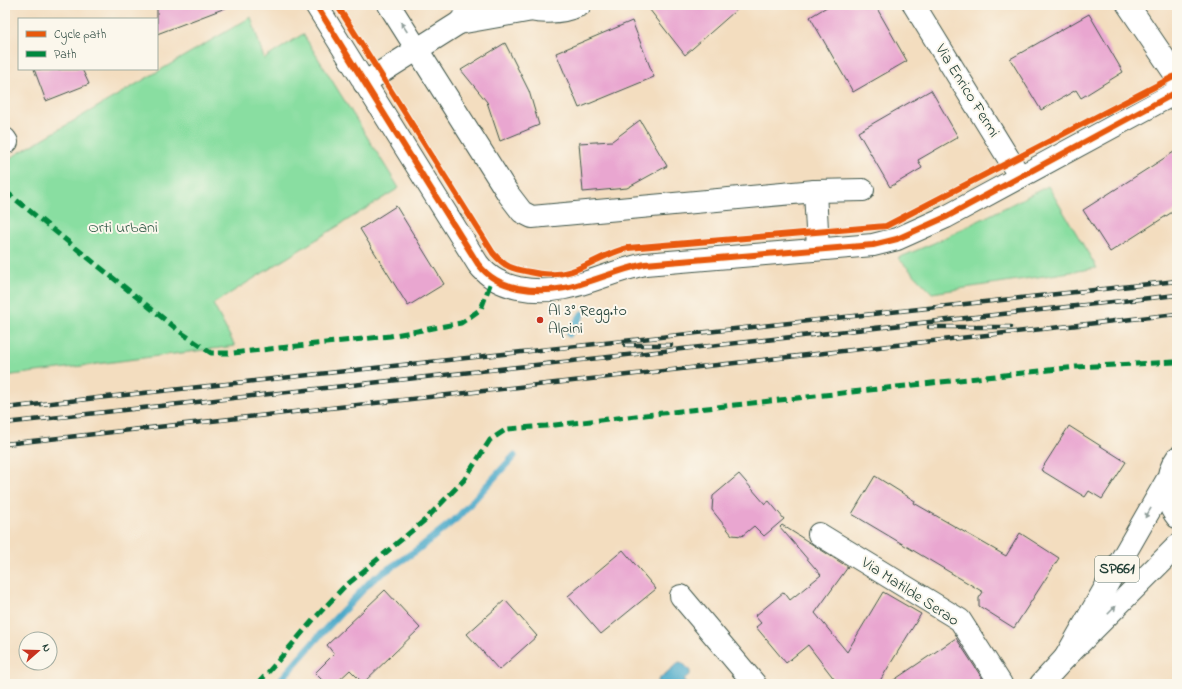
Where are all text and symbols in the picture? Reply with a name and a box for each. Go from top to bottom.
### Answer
legend [18,18,158,70]
one-way arrow [400,21,407,33]
text: Cycle path [54,26,106,45]
street label: Via Enrico Fermi [928,39,1005,143]
text: Path [54,46,77,64]
park label: Orti urbani [88,216,158,240]
place label: Al 3° Regg.to Alpini [548,299,627,341]
marker: Al 3° Regg.to Alpini [535,315,545,325]
one-way arrow [1144,507,1151,519]
street label: Via Matilde Serao [855,551,964,633]
road number: SP661 [1095,556,1139,582]
one-way arrow [1107,605,1117,615]
north arrow [18,631,58,671]
text: N [38,642,55,654]

